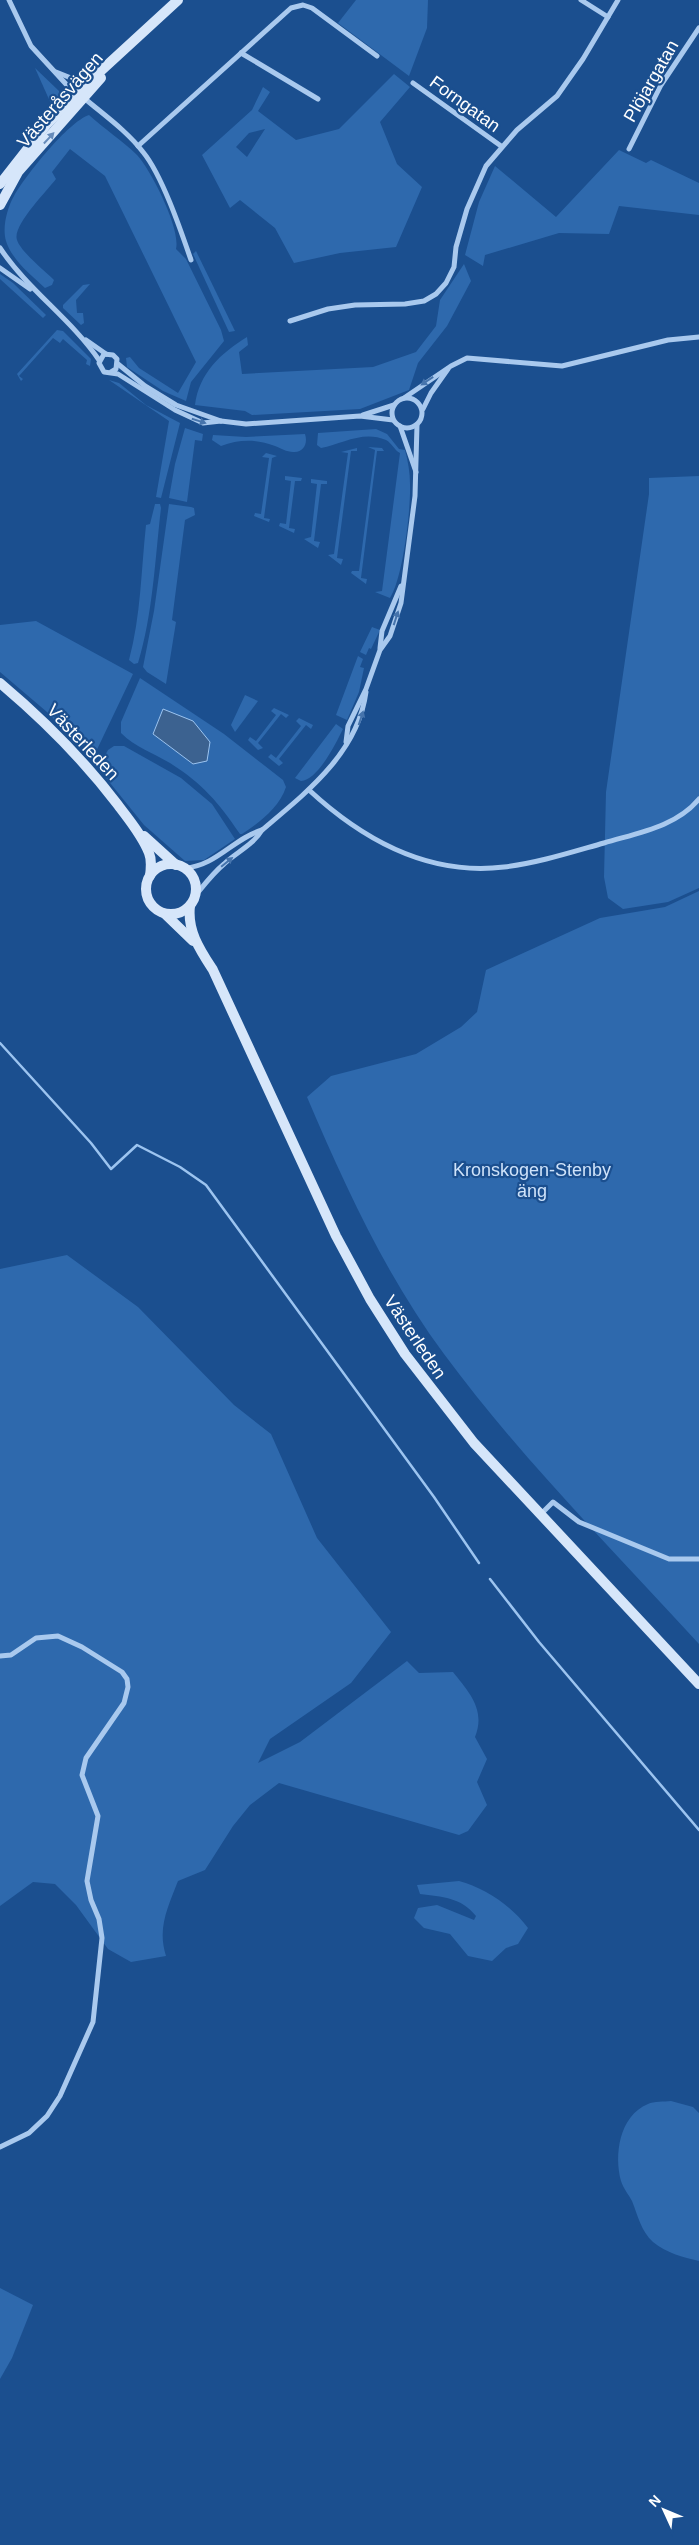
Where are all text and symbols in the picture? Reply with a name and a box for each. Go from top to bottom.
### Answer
street label: Plöjargatan [620,37,682,125]
street label: Västeråsvägen [13,48,107,152]
street label: Forngatan [426,72,504,136]
one-way arrow [43,132,55,144]
one-way arrow [420,376,434,386]
one-way arrow [191,417,206,425]
one-way arrow [392,610,400,625]
street label: Västerleden [43,700,123,784]
one-way arrow [358,710,365,725]
one-way arrow [220,856,233,867]
park label: Kronskogen-Stenby äng [453,1160,611,1201]
street label: Västerleden [380,1292,450,1382]
north arrow [639,2485,689,2535]
text: N [645,2492,664,2510]

